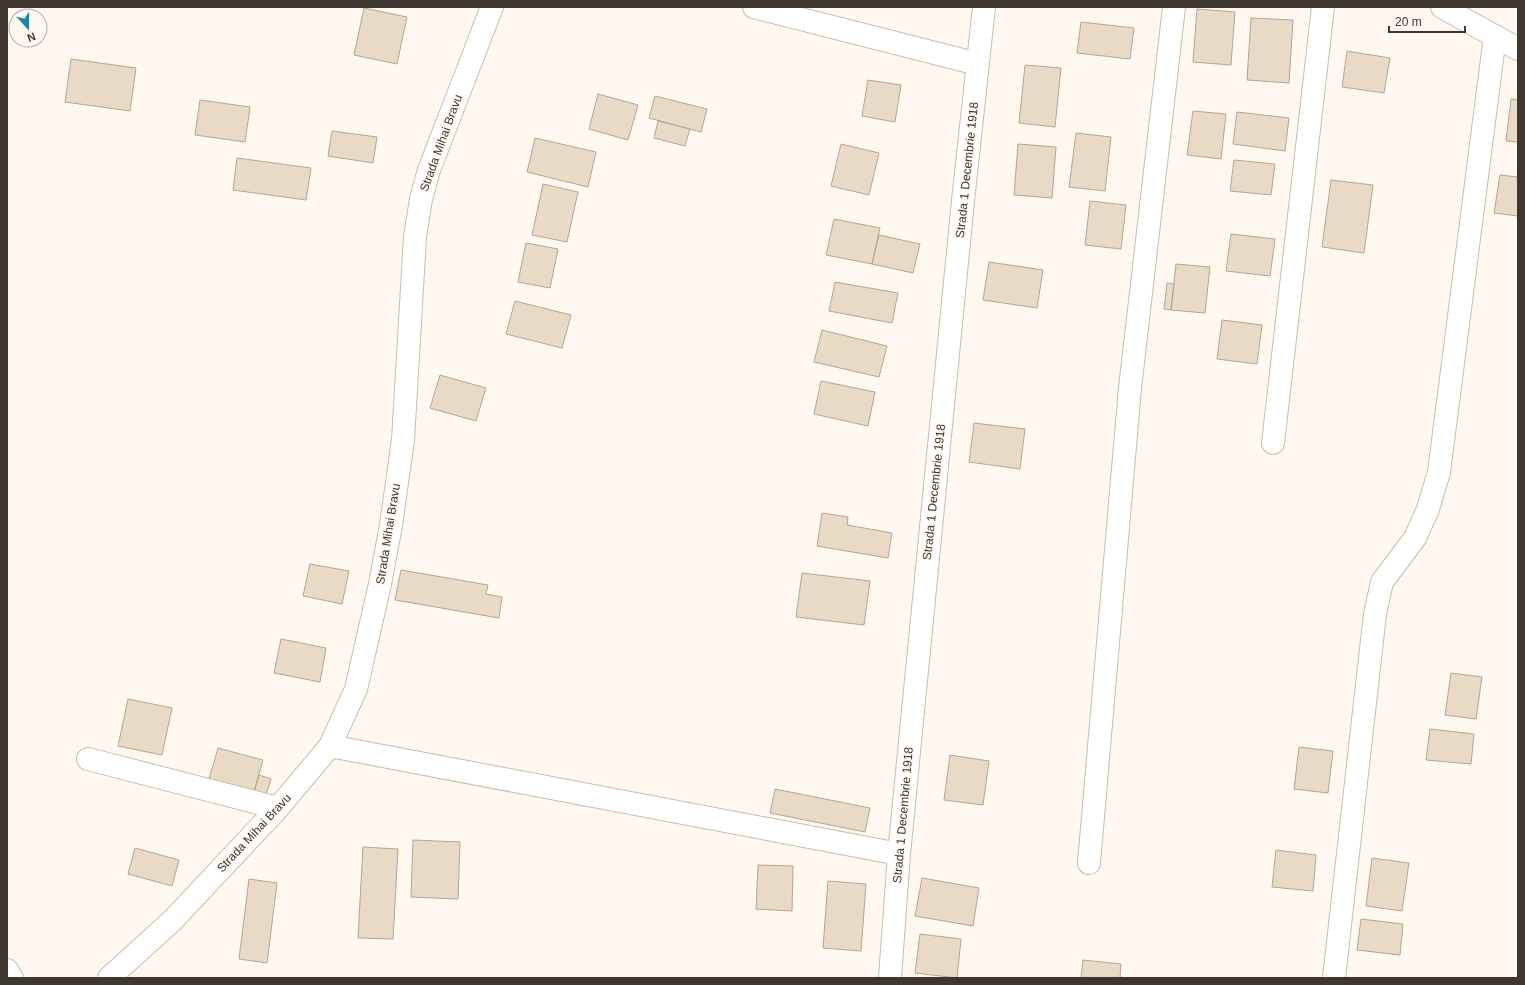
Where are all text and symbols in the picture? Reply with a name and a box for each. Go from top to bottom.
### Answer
north arrow [8,8,48,48]
scale bar [1389,8,1465,34]
text: 20 m [1395,15,1422,29]
text: N [26,30,37,44]
street label: Strada Mihai Bravu [417,93,465,193]
street label: Strada 1 Decembrie 1918 [953,101,981,239]
street label: Strada 1 Decembrie 1918 [920,423,948,561]
street label: Strada Mihai Bravu [373,483,403,585]
street label: Strada 1 Decembrie 1918 [890,746,916,884]
street label: Strada Mihai Bravu [214,791,294,875]

